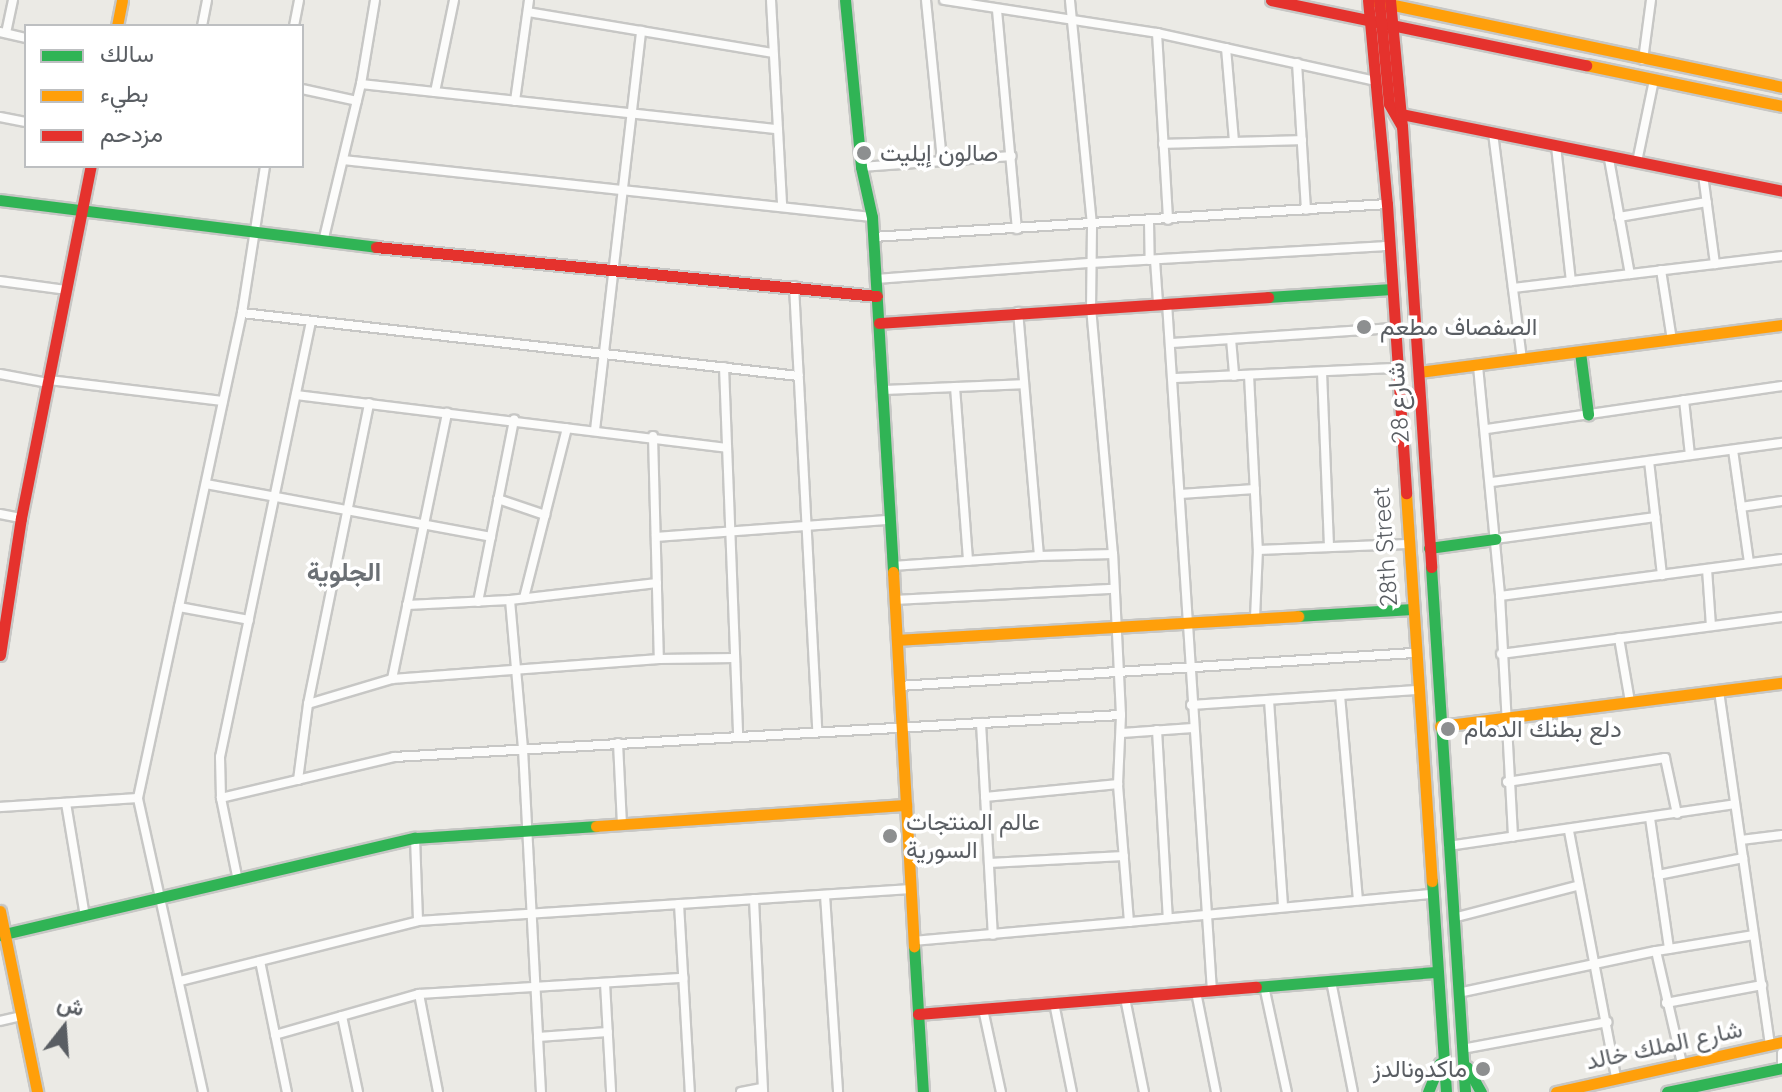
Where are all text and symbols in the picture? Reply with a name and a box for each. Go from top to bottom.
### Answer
legend [24,24,304,168]
text: سالك [100,38,154,68]
text: بطيء [100,78,149,108]
text: مزدحم [100,118,163,148]
place label: صالون إيليت [880,139,998,167]
marker: صالون إيليت [855,144,873,162]
place label: الصفصاف مطعم [1380,313,1537,341]
marker: الصفصاف مطعم [1355,318,1373,336]
street label: شارع 28 [1381,362,1415,444]
street label: 28th Street [1366,486,1404,608]
district label: الجلوية [307,556,381,588]
place label: دلع بطنك الدمام [1464,715,1622,743]
marker: دلع بطنك الدمام [1439,720,1457,738]
place label: عالم المنتجات السورية [906,808,1040,864]
marker: عالم المنتجات السورية [881,827,899,845]
north arrow [24,988,104,1068]
text: ش [54,988,88,1022]
street label: شارع الملك خالد [1583,1014,1745,1076]
place label: ماكدونالدز [1373,1055,1467,1083]
marker: ماكدونالدز [1474,1060,1492,1078]

